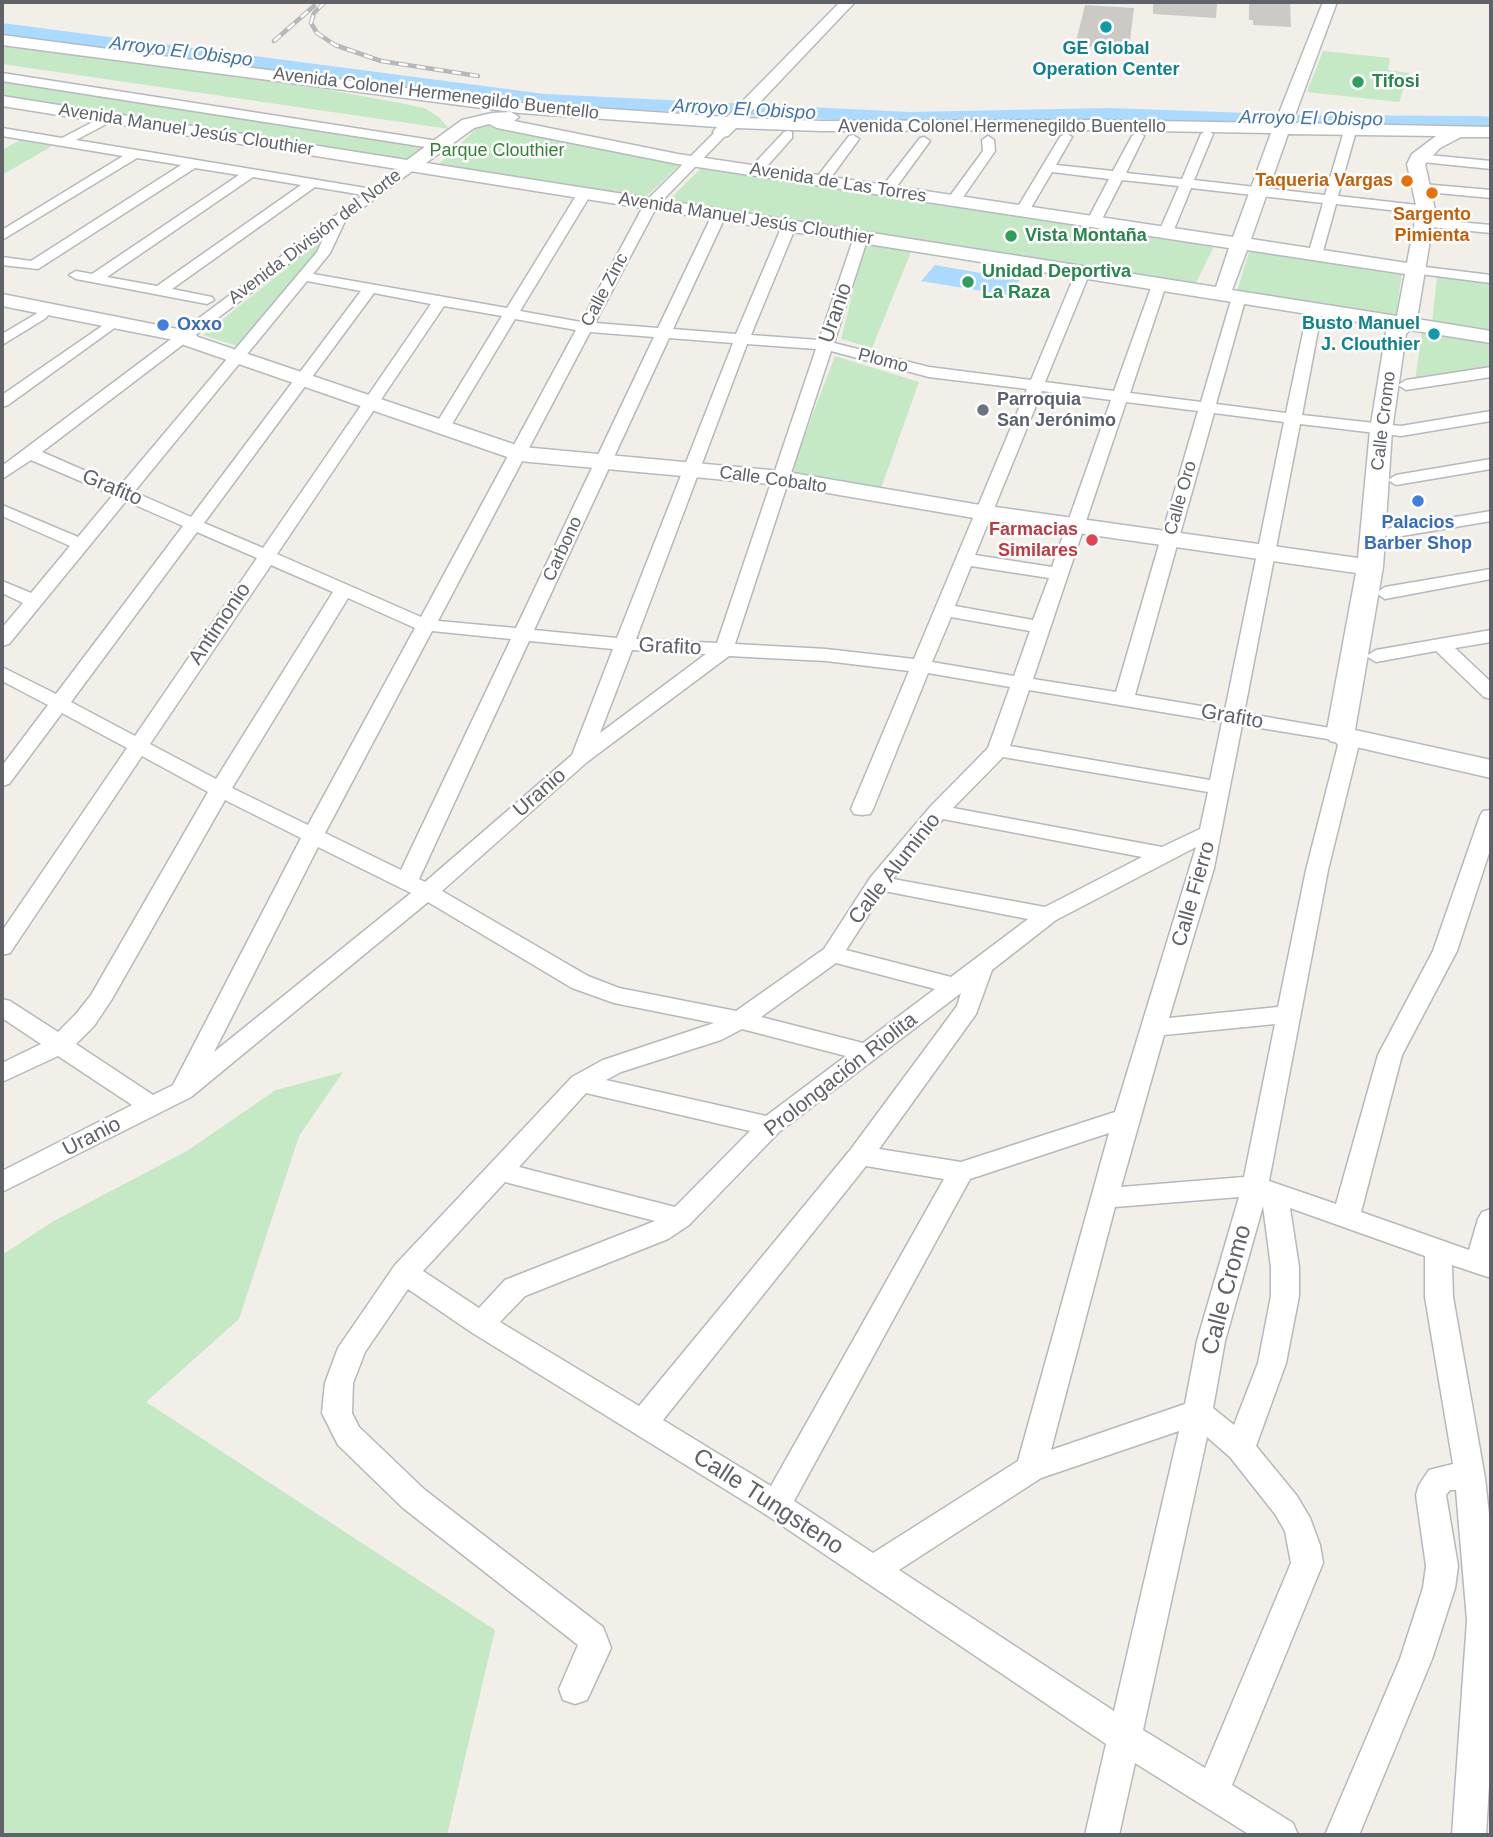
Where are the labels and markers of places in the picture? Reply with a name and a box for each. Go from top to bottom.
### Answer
marker: GE Global Operation Center [1098,19,1114,35]
place label: GE Global Operation Center [1032,38,1180,80]
place label: Tifosi [1372,71,1420,93]
marker: Tifosi [1350,74,1366,90]
place label: Taqueria Vargas [1255,170,1393,192]
marker: Taqueria Vargas [1399,173,1415,189]
marker: Sargento Pimienta [1424,185,1440,201]
place label: Sargento Pimienta [1393,204,1471,246]
place label: Vista Montaña [1025,225,1147,247]
marker: Vista Montaña [1003,228,1019,244]
place label: Unidad Deportiva La Raza [982,261,1131,304]
marker: Unidad Deportiva La Raza [960,274,976,290]
place label: Busto Manuel J. Clouthier [1302,313,1420,356]
place label: Oxxo [177,314,222,336]
marker: Oxxo [155,317,171,333]
marker: Busto Manuel J. Clouthier [1426,326,1442,342]
place label: Parroquia San Jerónimo [997,389,1116,432]
marker: Parroquia San Jerónimo [975,402,991,418]
marker: Palacios Barber Shop [1410,493,1426,509]
place label: Palacios Barber Shop [1364,512,1472,554]
place label: Farmacias Similares [989,519,1078,562]
marker: Farmacias Similares [1084,532,1100,548]

